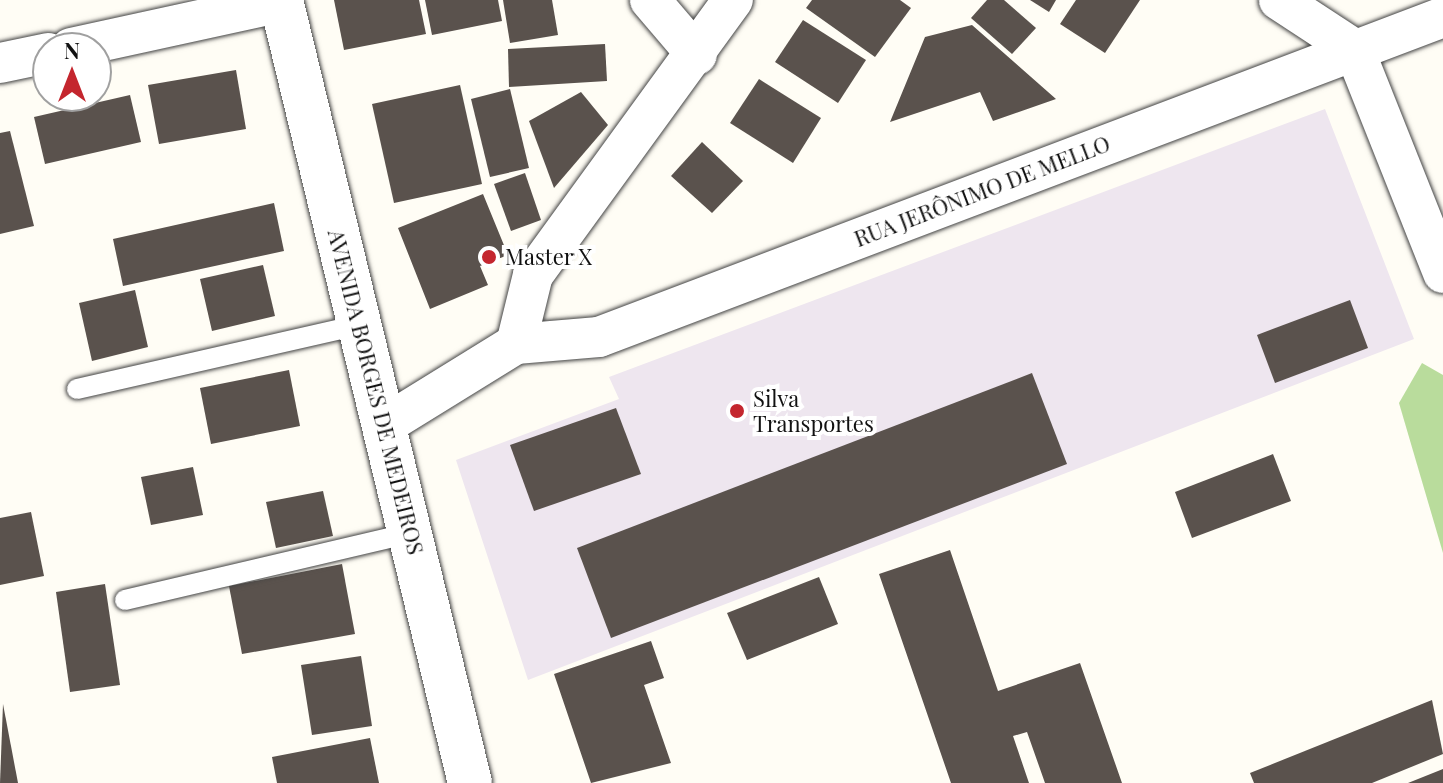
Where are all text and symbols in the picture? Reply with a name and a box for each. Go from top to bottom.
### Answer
north arrow [32,32,112,112]
text: N [64,35,80,65]
street label: RUA JERÔNIMO DE MELLO [850,130,1114,252]
street label: AVENIDA BORGES DE MEDEIROS [323,227,429,557]
place label: Master X [505,244,593,270]
marker: Master X [480,248,498,266]
place label: Silva Transportes [753,385,874,436]
marker: Silva Transportes [728,402,746,420]

